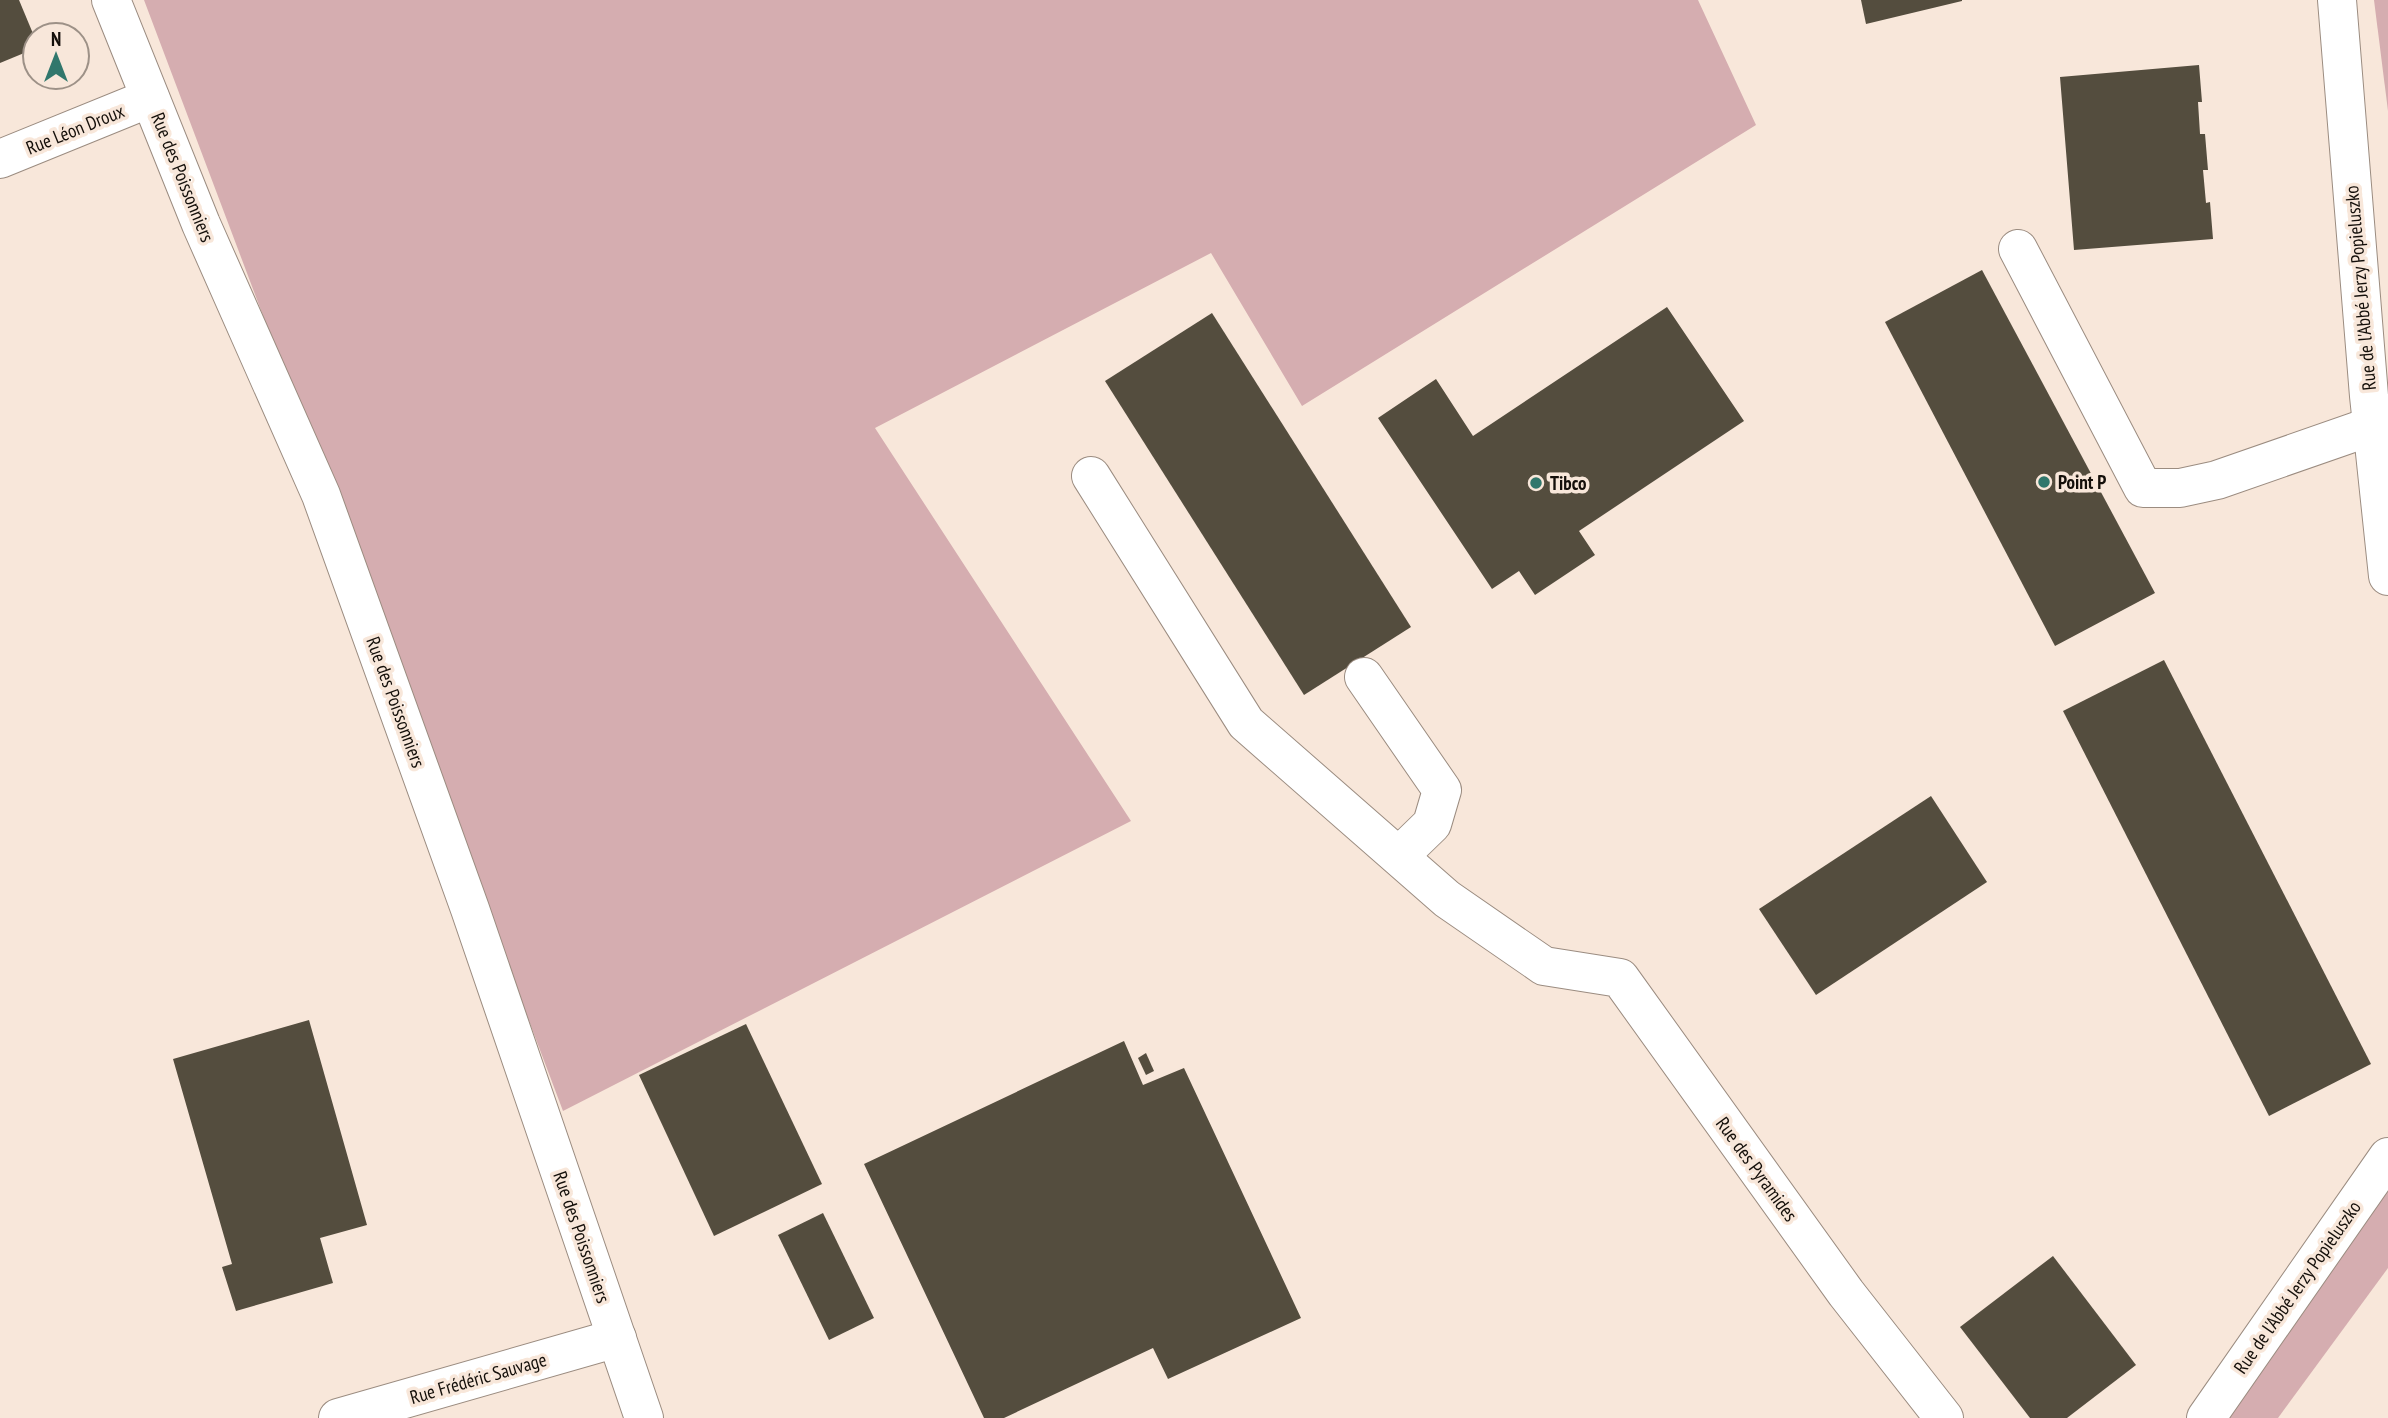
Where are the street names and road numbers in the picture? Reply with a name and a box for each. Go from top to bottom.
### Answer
street label: Rue Léon Droux [22,98,128,160]
street label: Rue des Poissonniers [146,109,220,245]
street label: Rue de l'Abbé Jerzy Popieluszko [2339,185,2381,391]
street label: Rue des Poissonniers [361,633,431,771]
street label: Rue des Pyramides [1711,1112,1803,1226]
street label: Rue des Poissonniers [548,1168,616,1306]
street label: Rue de l'Abbé Jerzy Popieluszko [2228,1196,2366,1378]
street label: Rue Frédéric Sauvage [407,1347,549,1409]

